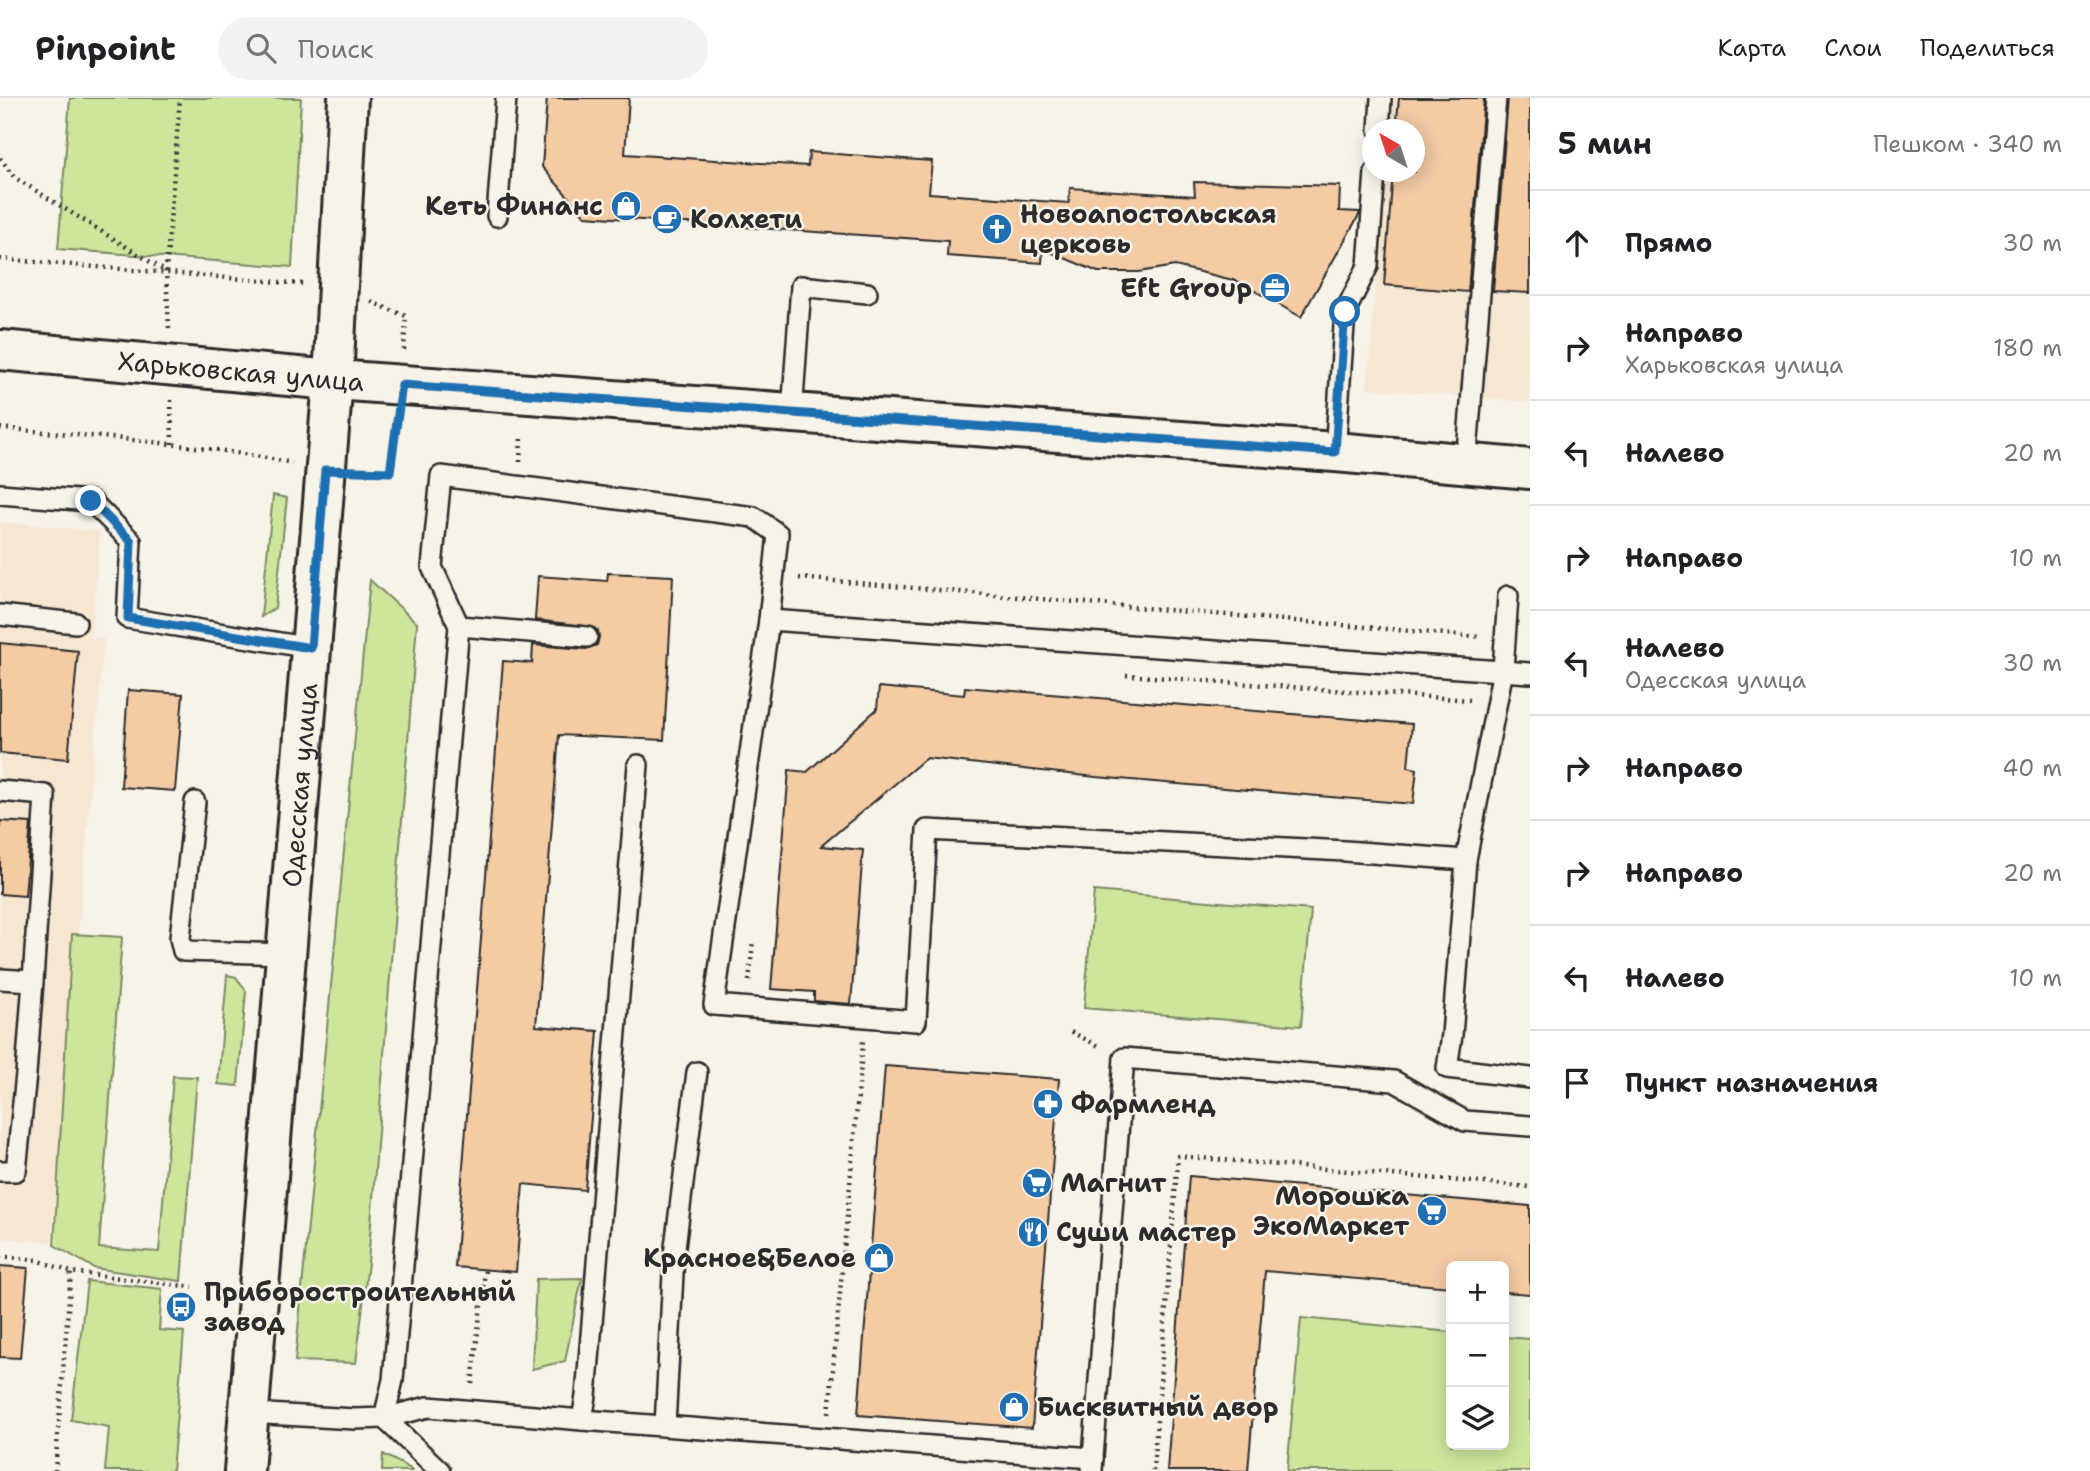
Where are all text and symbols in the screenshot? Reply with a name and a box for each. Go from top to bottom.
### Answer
search box [218,17,708,80]
text: Pinpoint [35,26,176,71]
icon: search [242,29,280,67]
text: Поиск [298,31,374,66]
text: Карта [1718,32,1786,64]
text: Слои [1824,32,1882,64]
text: Поделиться [1920,32,2055,64]
north arrow [1362,119,1425,182]
text: 5 мин [1558,123,1652,164]
text: Пешком · 340 m [1873,129,2062,159]
place label: Кеть Финанс [425,188,603,223]
shop icon: Кеть Финанс [609,189,643,223]
place label: Новоапостольская церковь [1020,196,1277,261]
place label: Колхети [690,201,802,236]
cafe icon: Колхети [650,202,684,236]
church icon: Новоапостольская церковь [980,212,1014,246]
icon: ahead [1558,224,1596,262]
text: Прямо [1625,225,1713,260]
text: 30 m [2003,228,2062,258]
place label: Eft Group [1120,270,1252,305]
office icon: Eft Group [1258,271,1292,305]
route start [1329,296,1360,327]
text: Направо [1625,315,1743,350]
icon: right [1558,329,1596,367]
text: 180 m [1993,333,2062,363]
street label: Харьковская улица [117,343,365,399]
text: Харьковская улица [1625,350,1843,380]
icon: left [1558,434,1596,472]
text: Налево [1625,435,1725,470]
text: 20 m [2003,438,2062,468]
route end [75,485,106,516]
icon: right [1558,539,1596,577]
text: Направо [1625,540,1743,575]
text: 10 m [2009,543,2062,573]
text: Налево [1625,630,1725,665]
icon: left [1558,644,1596,682]
text: 30 m [2003,648,2062,678]
text: Одесская улица [1625,665,1806,695]
street label: Одесская улица [274,682,325,889]
icon: right [1558,749,1596,787]
text: Направо [1625,750,1743,785]
text: 40 m [2002,753,2062,783]
icon: right [1558,854,1596,892]
text: Направо [1625,855,1743,890]
text: 20 m [2003,858,2062,888]
icon: left [1558,959,1596,997]
text: Налево [1625,960,1725,995]
text: 10 m [2009,963,2062,993]
icon: arrive [1558,1064,1596,1102]
text: Пункт назначения [1625,1065,1878,1100]
place label: Фармленд [1071,1086,1216,1121]
pharmacy icon: Фармленд [1031,1087,1065,1121]
place label: Магнит [1060,1165,1167,1200]
supermarket icon: Магнит [1020,1166,1054,1200]
place label: Морошка ЭкоМаркет [1253,1178,1409,1243]
supermarket icon: Морошка ЭкоМаркет [1415,1194,1449,1228]
place label: Суши мастер [1056,1214,1236,1249]
restaurant icon: Суши мастер [1016,1215,1050,1249]
place label: Красное&Белое [643,1240,856,1275]
shop icon: Красное&Белое [862,1241,896,1275]
map controls [1446,1261,1509,1450]
button: + [1446,1261,1509,1324]
place label: Приборостроительный завод [204,1274,516,1339]
bus stop icon: Приборостроительный завод [164,1290,198,1324]
button: − [1446,1324,1509,1387]
button: layers [1446,1387,1509,1450]
place label: Бисквитный двор [1037,1389,1279,1424]
shop icon: Бисквитный двор [997,1390,1031,1424]

